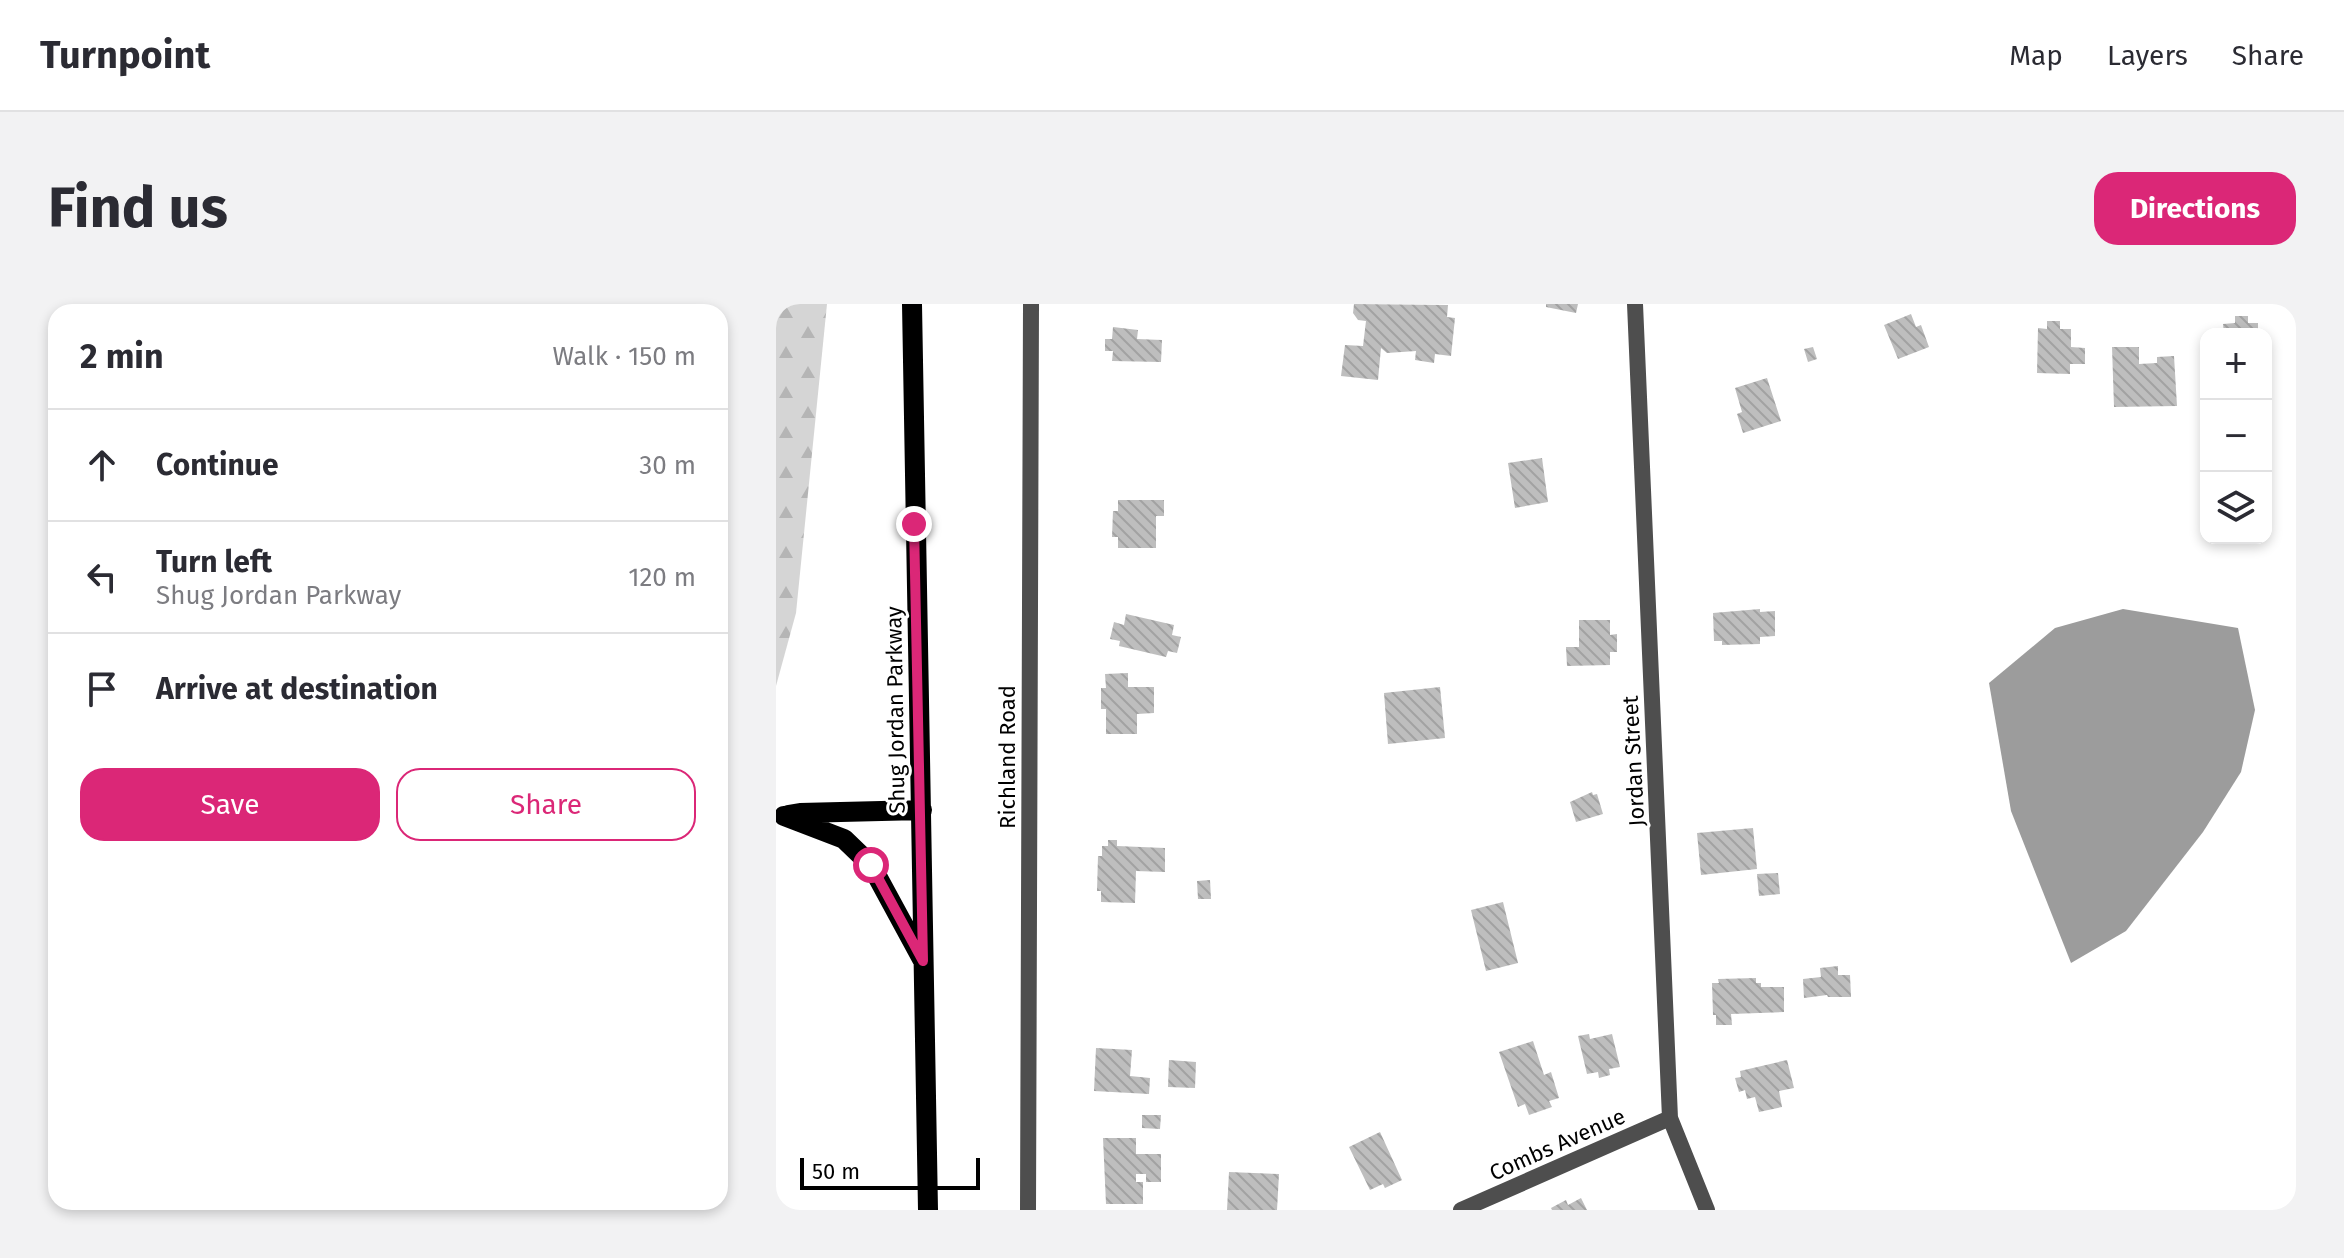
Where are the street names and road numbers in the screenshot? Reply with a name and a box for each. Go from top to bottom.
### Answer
street label: Shug Jordan Parkway [880,606,911,814]
street label: Richland Road [994,685,1021,829]
street label: Jordan Street [1617,695,1650,827]
street label: Combs Avenue [1485,1102,1629,1186]

